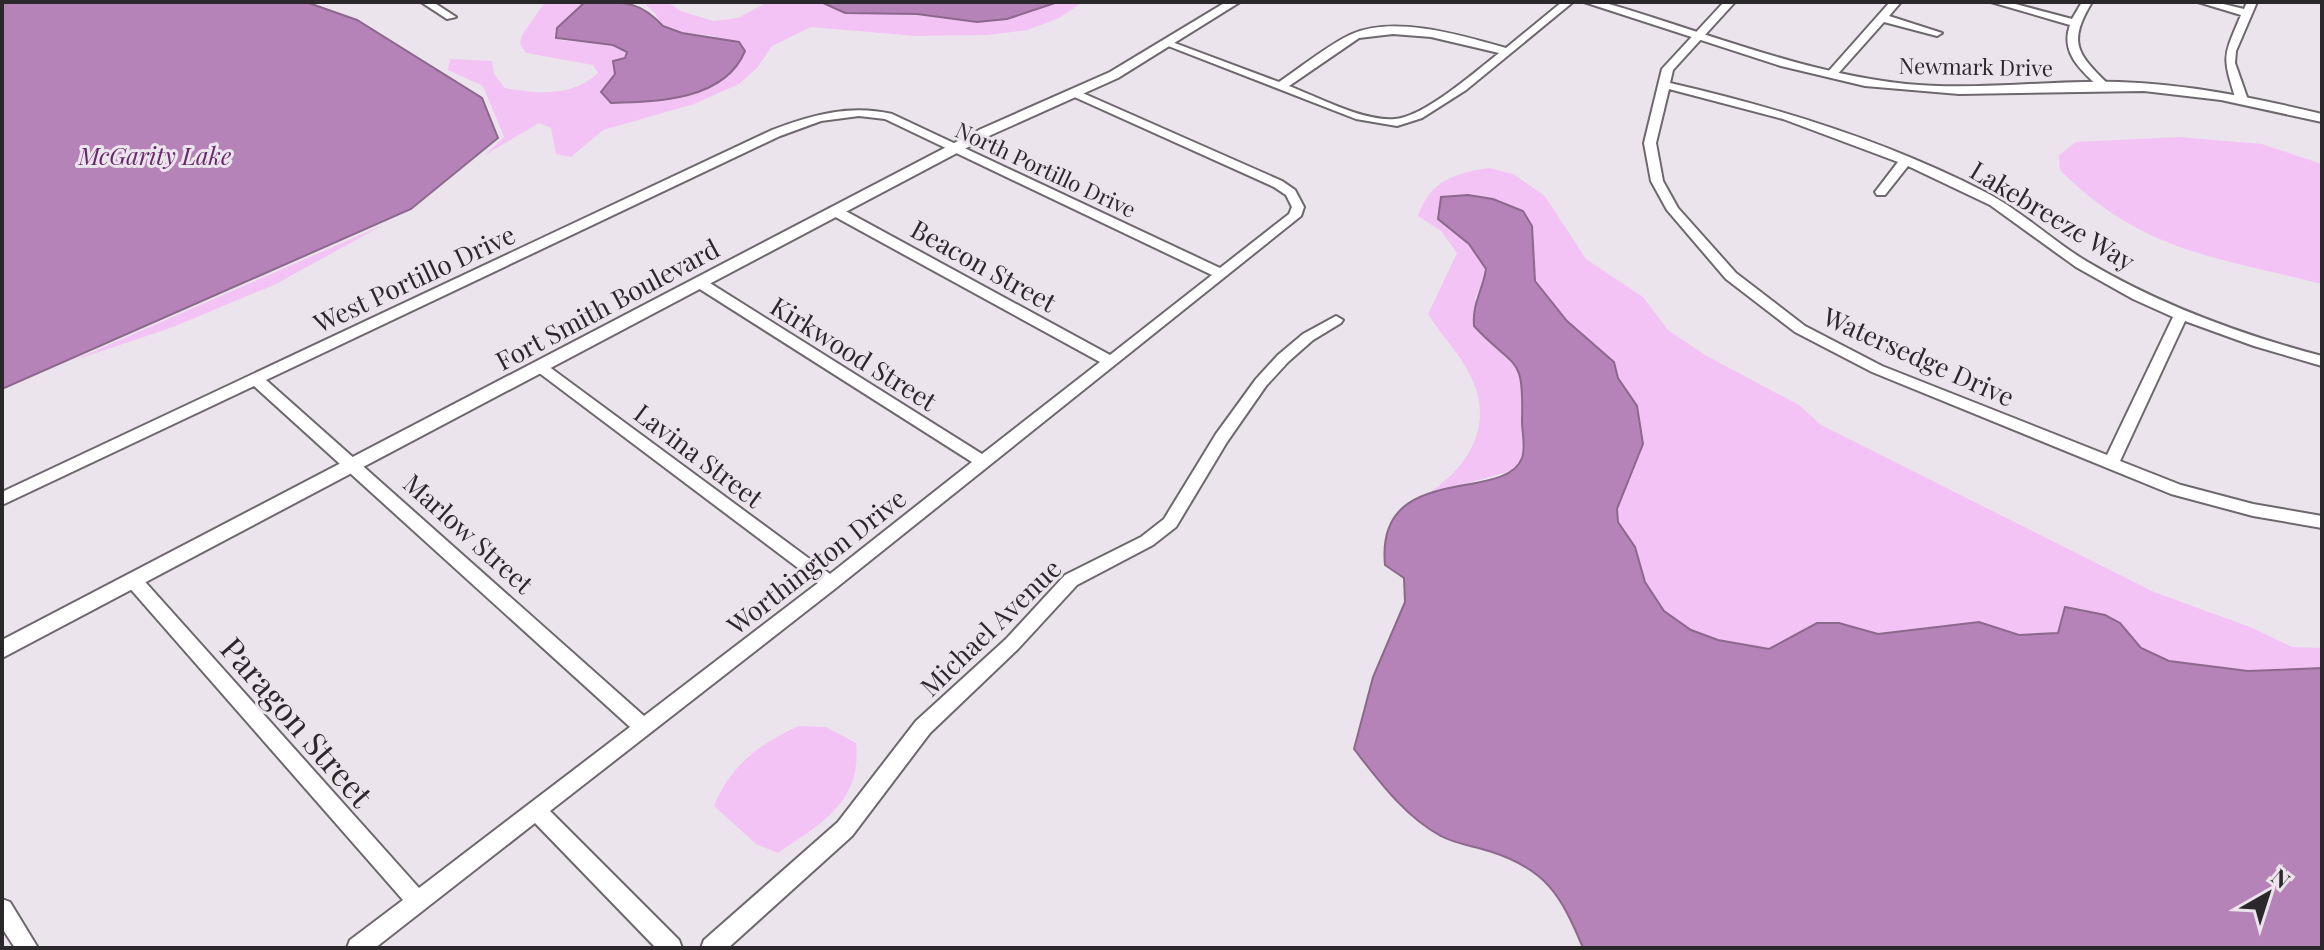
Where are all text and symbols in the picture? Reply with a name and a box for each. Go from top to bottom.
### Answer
street label: Newmark Drive [1899,50,2053,82]
street label: North Portillo Drive [951,114,1141,224]
water label: McGarity Lake [78,139,231,171]
street label: Lakebreeze Way [1964,152,2142,278]
street label: Beacon Street [905,211,1064,320]
street label: West Portillo Drive [307,216,520,340]
street label: Fort Smith Boulevard [489,230,725,378]
street label: Kirkwood Street [764,288,944,419]
street label: Watersedge Drive [1817,298,2020,414]
street label: Lavina Street [627,395,771,515]
street label: Marlow Street [397,465,542,601]
street label: Worthington Drive [719,480,913,642]
street label: Michael Avenue [912,551,1068,703]
street label: Paragon Street [212,627,384,816]
north arrow [2228,854,2308,934]
text: N [2266,861,2297,894]

